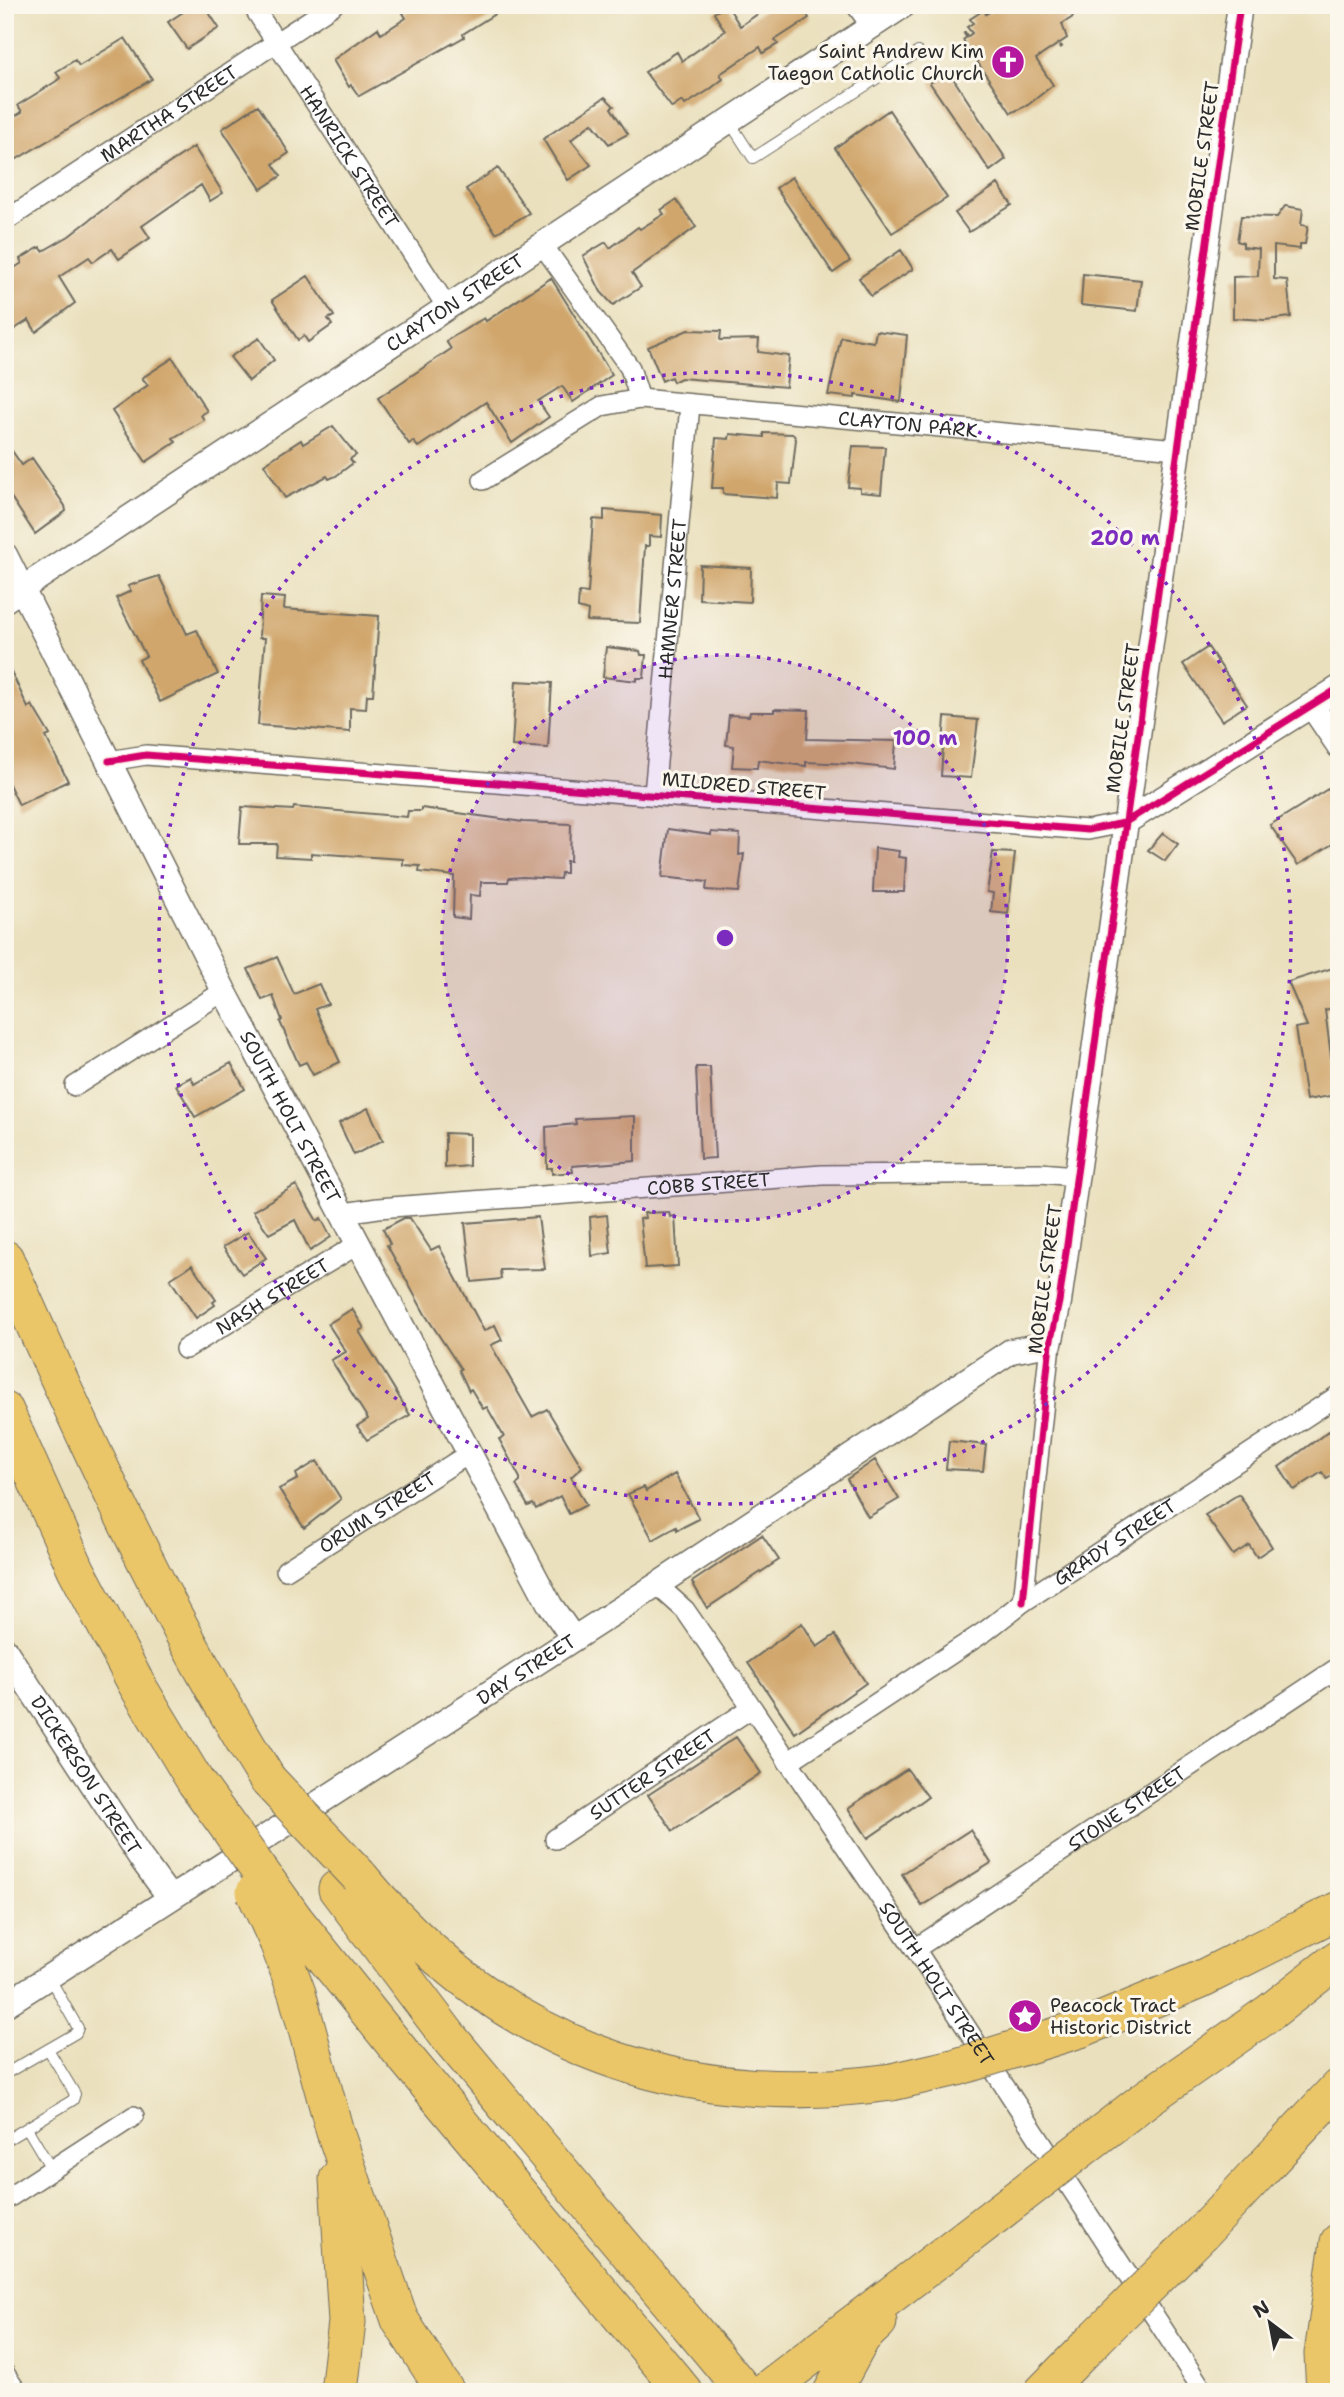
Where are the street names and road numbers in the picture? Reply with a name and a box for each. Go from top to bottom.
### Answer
street label: MARTHA STREET [95,59,242,167]
street label: MOBILE STREET [1179,79,1225,233]
street label: HANRICK STREET [294,80,405,233]
street label: CLAYTON STREET [381,248,528,357]
street label: CLAYTON PARK [837,405,979,443]
street label: HAMNER STREET [652,517,692,680]
street label: MOBILE STREET [1100,641,1146,795]
street label: MILDRED STREET [661,766,827,806]
street label: SOUTH HOLT STREET [235,1026,347,1207]
street label: COBB STREET [646,1166,772,1200]
street label: MOBILE STREET [1022,1202,1068,1356]
street label: NASH STREET [211,1252,334,1340]
street label: ORUM STREET [314,1465,441,1559]
street label: GRADY STREET [1049,1493,1181,1591]
street label: DAY STREET [472,1628,581,1710]
street label: DICKERSON STREET [25,1691,147,1859]
street label: SUTTER STREET [584,1723,721,1825]
street label: STONE STREET [1063,1760,1191,1857]
street label: SOUTH HOLT STREET [874,1896,1000,2070]

